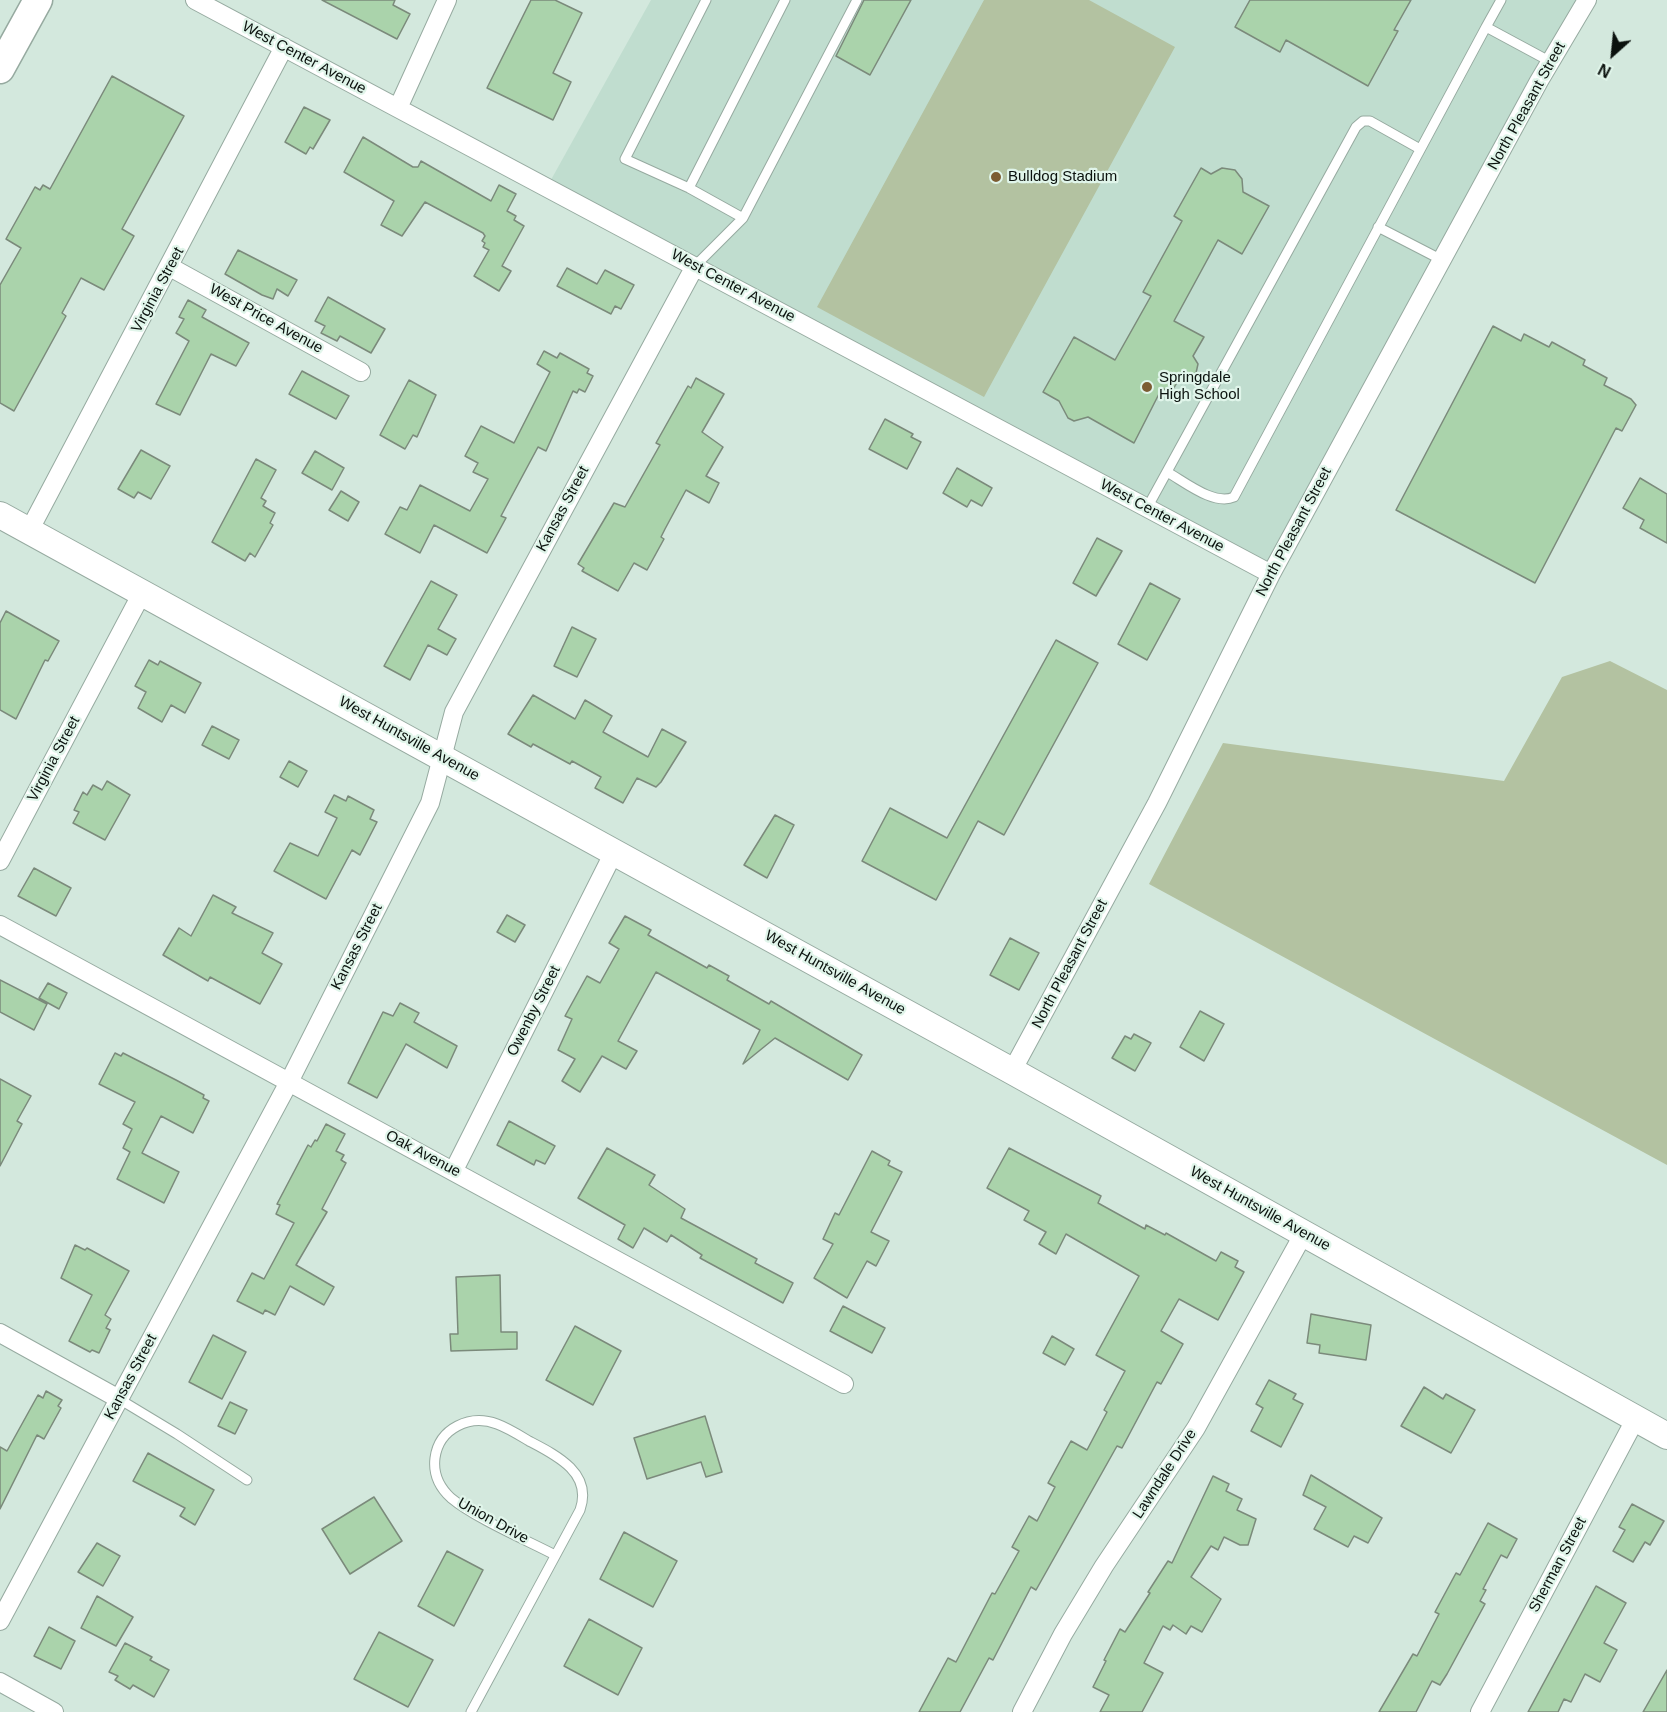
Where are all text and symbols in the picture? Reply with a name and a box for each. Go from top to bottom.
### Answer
street label: West Center Avenue [239,18,369,98]
north arrow [1583,24,1643,84]
street label: North Pleasant Street [1484,39,1570,173]
text: N [1596,60,1614,81]
place label: Bulldog Stadium [1008,168,1117,186]
marker: Bulldog Stadium [989,170,1003,184]
street label: Virginia Street [128,244,188,336]
street label: West Center Avenue [668,246,798,326]
street label: West Price Avenue [206,280,326,358]
place label: Springdale High School [1159,369,1240,404]
marker: Springdale High School [1140,380,1154,394]
street label: Kansas Street [533,463,593,555]
street label: North Pleasant Street [1252,464,1336,600]
street label: West Center Avenue [1097,476,1227,556]
street label: West Huntsville Avenue [336,693,482,785]
street label: Virginia Street [24,713,84,805]
street label: North Pleasant Street [1028,896,1112,1032]
street label: Kansas Street [328,901,386,993]
street label: West Huntsville Avenue [762,927,908,1019]
street label: Owenby Street [503,963,565,1059]
street label: Oak Avenue [382,1127,464,1181]
street label: West Huntsville Avenue [1187,1163,1333,1255]
street label: Kansas Street [101,1331,161,1423]
street label: Lawndale Drive [1129,1426,1201,1522]
street label: Union Drive [454,1494,532,1548]
street label: Sherman Street [1525,1514,1591,1616]

